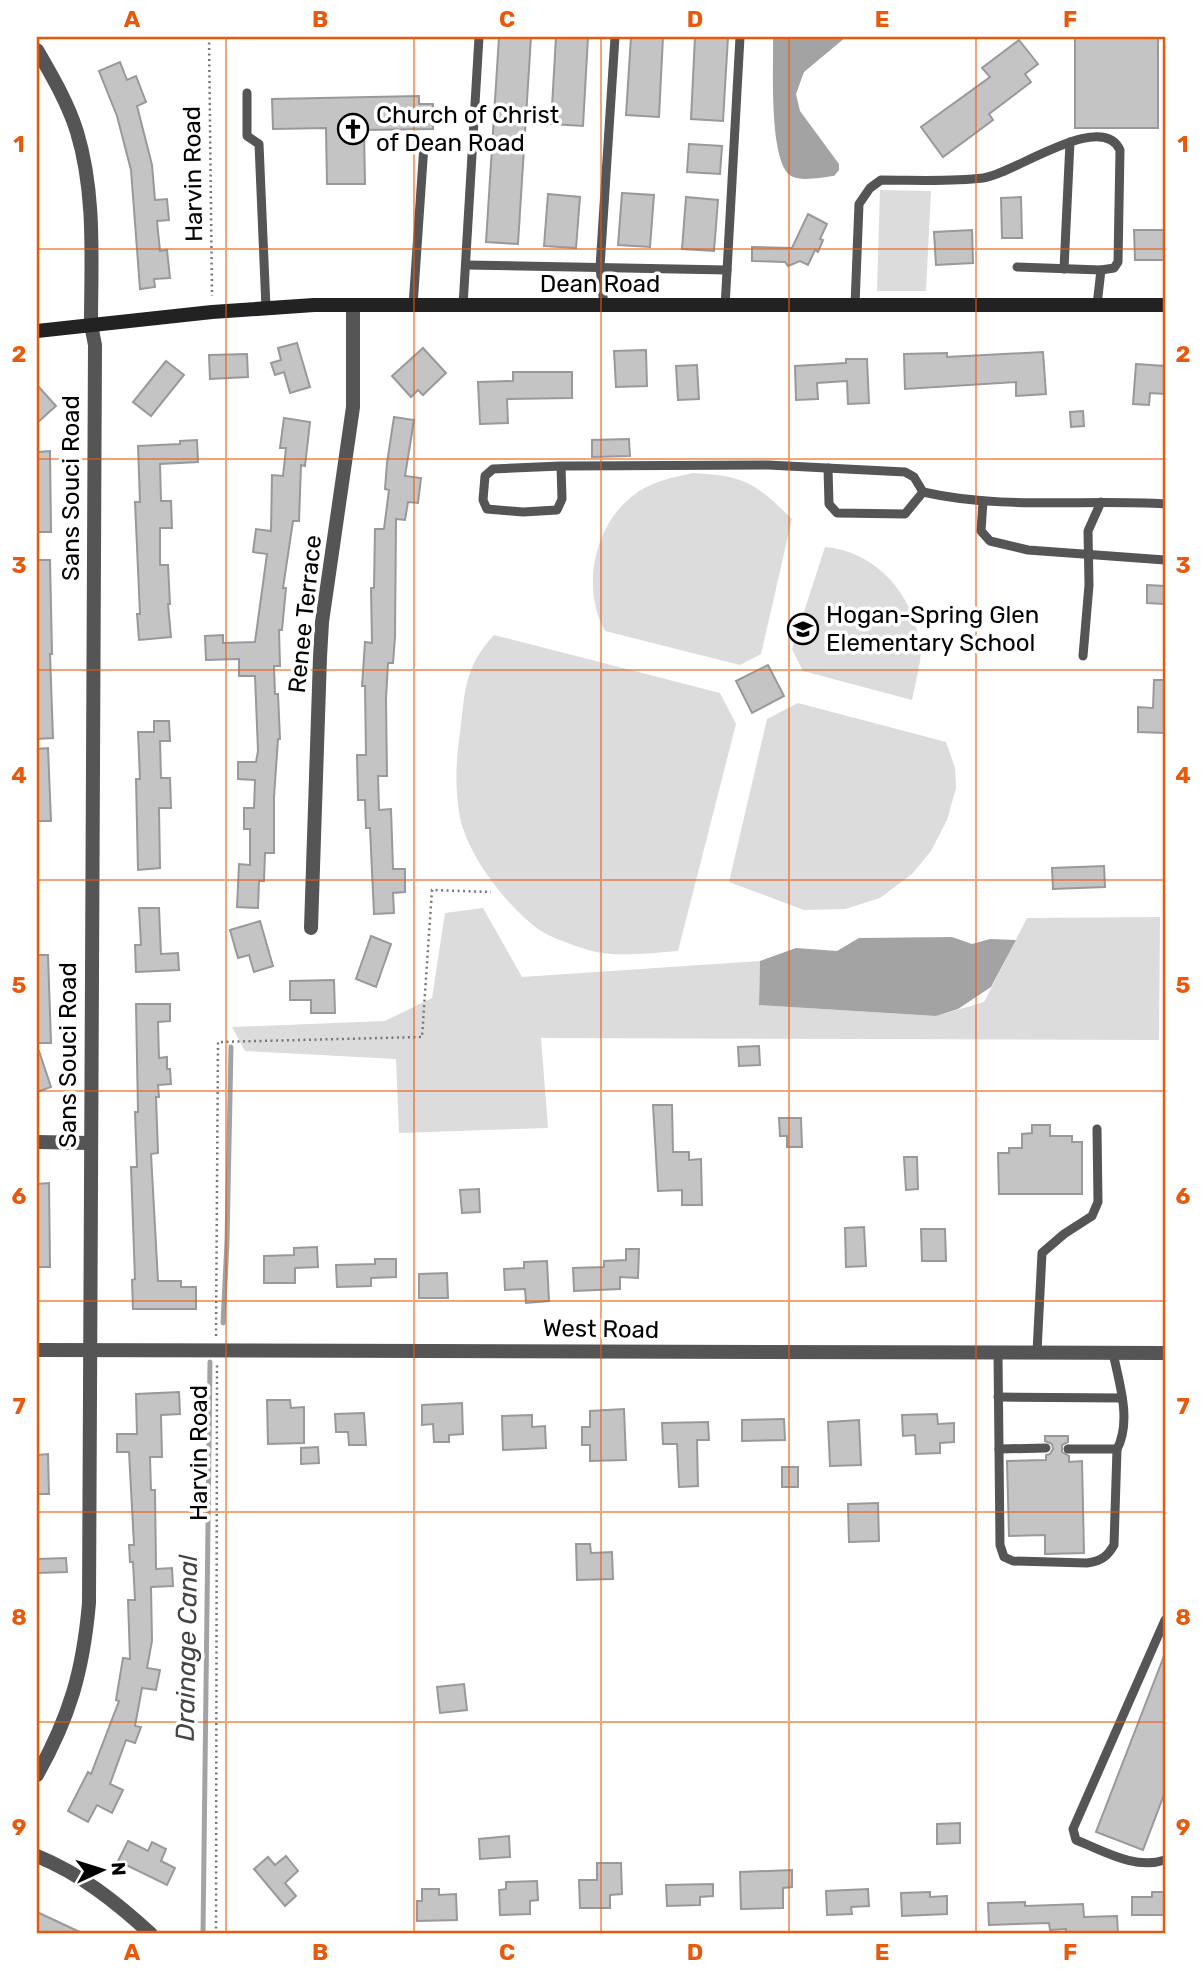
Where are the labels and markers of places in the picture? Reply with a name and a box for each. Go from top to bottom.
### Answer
place label: Church of Christ of Dean Road [376,101,559,157]
church icon: Church of Christ of Dean Road [336,112,370,146]
place label: Hogan-Spring Glen Elementary School [826,601,1039,657]
school or university icon: Hogan-Spring Glen Elementary School [786,612,820,646]

